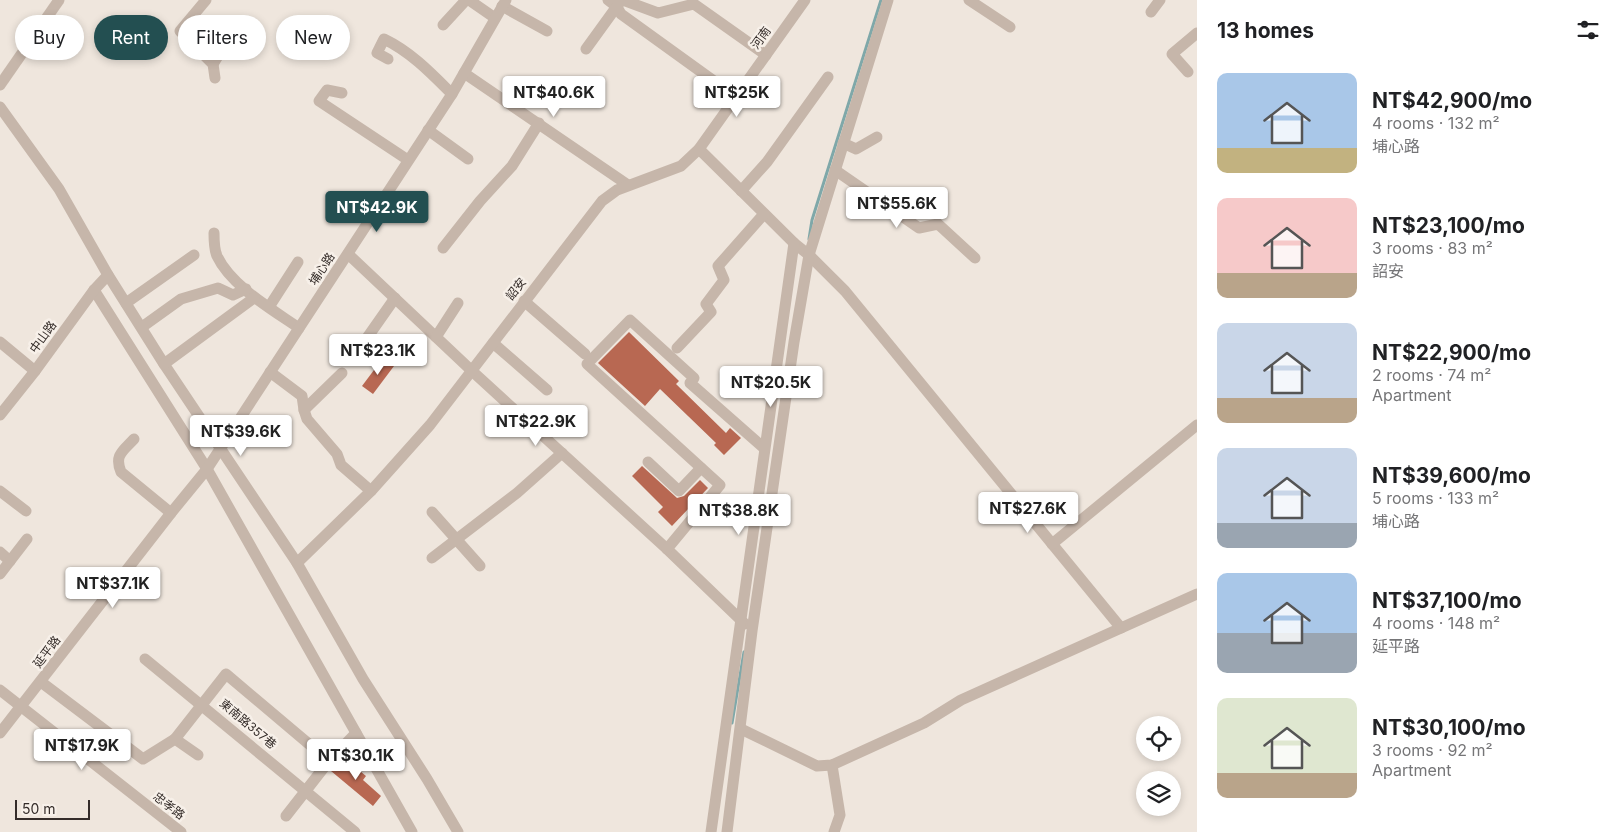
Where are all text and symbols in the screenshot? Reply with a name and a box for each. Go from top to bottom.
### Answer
chip: Buy [15,15,84,60]
chip: Rent [94,15,168,60]
chip: Filters [178,15,266,60]
chip: New [276,15,350,60]
icon: filters [1574,16,1602,44]
text: 13 homes [1217,18,1314,43]
street label: 河南 [747,24,774,52]
pin: NT$40.6K [502,76,606,118]
pin: NT$25K [696,76,778,118]
text: NT$40.6K [513,82,595,102]
text: NT$25K [704,82,770,102]
text: NT$42,900/mo [1372,88,1532,113]
icon: home [1257,93,1317,153]
text: 4 rooms · 132 m² [1372,113,1500,133]
text: 埔心路 [1372,136,1420,156]
pin: NT$55.6K [845,186,949,229]
pin: NT$42.9K [325,190,429,233]
text: NT$55.6K [857,193,937,213]
text: NT$42.9K [336,197,418,217]
text: NT$23,100/mo [1372,213,1525,238]
icon: home [1257,218,1317,278]
text: 3 rooms · 83 m² [1372,238,1493,258]
street label: 埔心路 [305,250,338,288]
text: 詔安 [1372,261,1404,281]
street label: 詔安 [502,275,529,303]
street label: 中山路 [26,318,59,356]
pin: NT$23.1K [326,334,430,376]
text: NT$23.1K [340,340,416,360]
text: NT$22,900/mo [1372,340,1531,365]
icon: home [1257,343,1317,403]
text: 2 rooms · 74 m² [1372,365,1491,385]
pin: NT$20.5K [719,366,823,408]
text: NT$20.5K [731,372,811,392]
text: Apartment [1372,385,1452,405]
pin: NT$22.9K [484,404,588,447]
text: NT$22.9K [496,411,576,431]
pin: NT$39.6K [189,414,293,457]
text: NT$39.6K [201,421,281,441]
text: NT$39,600/mo [1372,463,1531,488]
icon: home [1257,468,1317,528]
text: 5 rooms · 133 m² [1372,488,1499,508]
pin: NT$27.6K [976,492,1080,534]
pin: NT$38.8K [687,494,791,536]
text: NT$27.6K [989,498,1067,518]
text: NT$38.8K [699,500,779,520]
text: 埔心路 [1372,511,1420,531]
pin: NT$37.1K [61,566,165,609]
text: NT$37.1K [76,573,150,593]
text: NT$37,100/mo [1372,588,1522,613]
icon: home [1257,593,1317,653]
text: 4 rooms · 148 m² [1372,613,1500,633]
street label: 延平路 [30,633,63,671]
text: 延平路 [1372,636,1420,656]
street label: 東南路357巷 [217,696,280,752]
text: NT$30,100/mo [1372,715,1526,740]
map controls [1136,716,1181,816]
button: locate [1136,716,1181,761]
icon: home [1257,718,1317,778]
pin: NT$17.9K [30,728,134,771]
text: NT$17.9K [45,735,119,755]
pin: NT$30.1K [304,738,408,781]
text: 3 rooms · 92 m² [1372,740,1493,760]
text: NT$30.1K [318,745,394,765]
text: Apartment [1372,760,1452,780]
button: layers [1136,771,1181,816]
street label: 忠孝路 [151,789,188,823]
scale bar [15,797,90,820]
text: 50 m [22,800,56,817]

